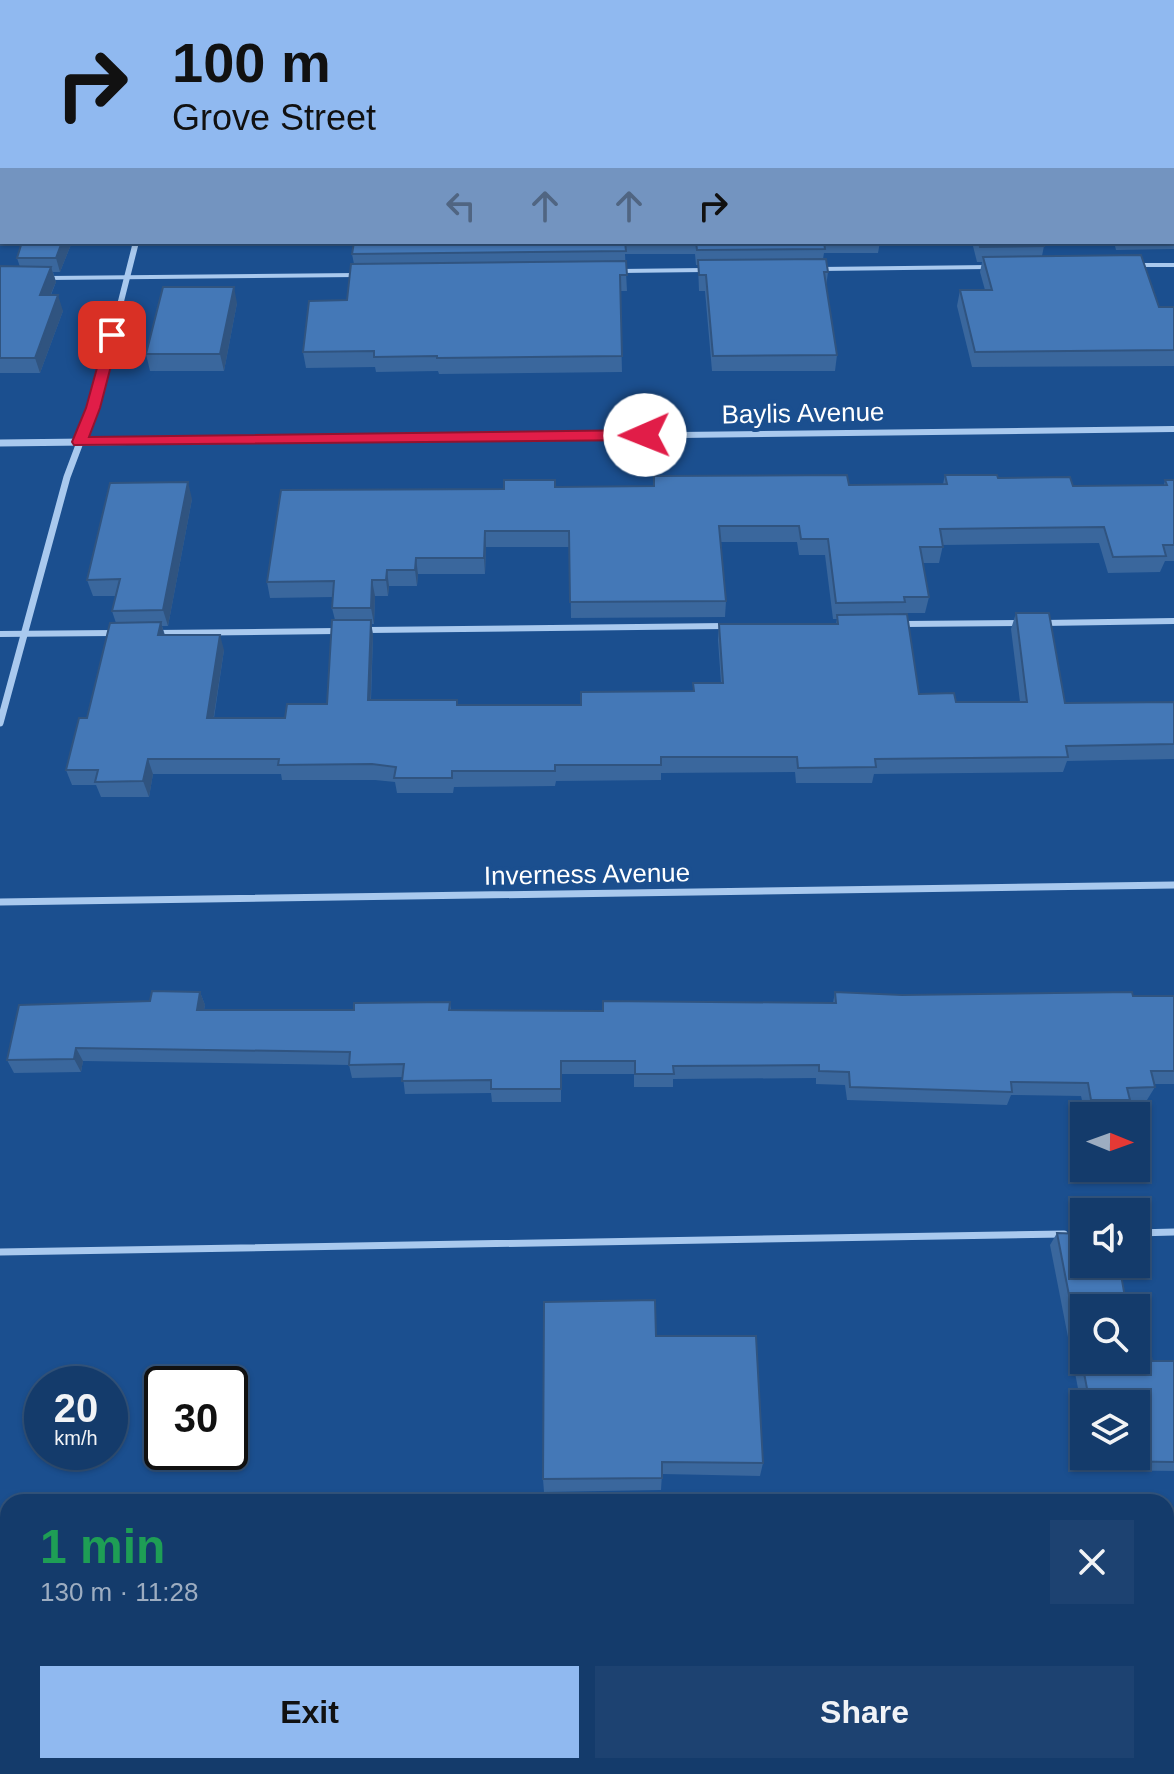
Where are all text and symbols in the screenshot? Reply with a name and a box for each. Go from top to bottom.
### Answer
text: 100 m [172,31,331,94]
icon: right [40,32,144,136]
text: Grove Street [172,97,376,138]
icon: left [439,184,483,228]
icon: ahead [523,184,567,228]
icon: ahead [607,184,651,228]
icon: right [691,184,735,228]
pin [78,301,146,369]
icon: arrive [90,313,134,357]
position arrow [603,393,687,477]
street label: Baylis Avenue [721,397,885,429]
street label: Inverness Avenue [484,857,690,891]
north arrow [1070,1102,1150,1182]
map controls [1070,1102,1150,1470]
button: sound [1070,1198,1150,1278]
button: search [1070,1294,1150,1374]
speed limit sign: 30 [144,1366,248,1470]
text: 20 [54,1386,98,1430]
button: layers [1070,1390,1150,1470]
text: km/h [54,1427,98,1449]
text: 1 min [40,1520,165,1573]
button: close [1050,1520,1134,1604]
text: 130 m · 11:28 [40,1577,199,1607]
button: Exit [40,1666,579,1758]
button: Share [595,1666,1134,1758]

